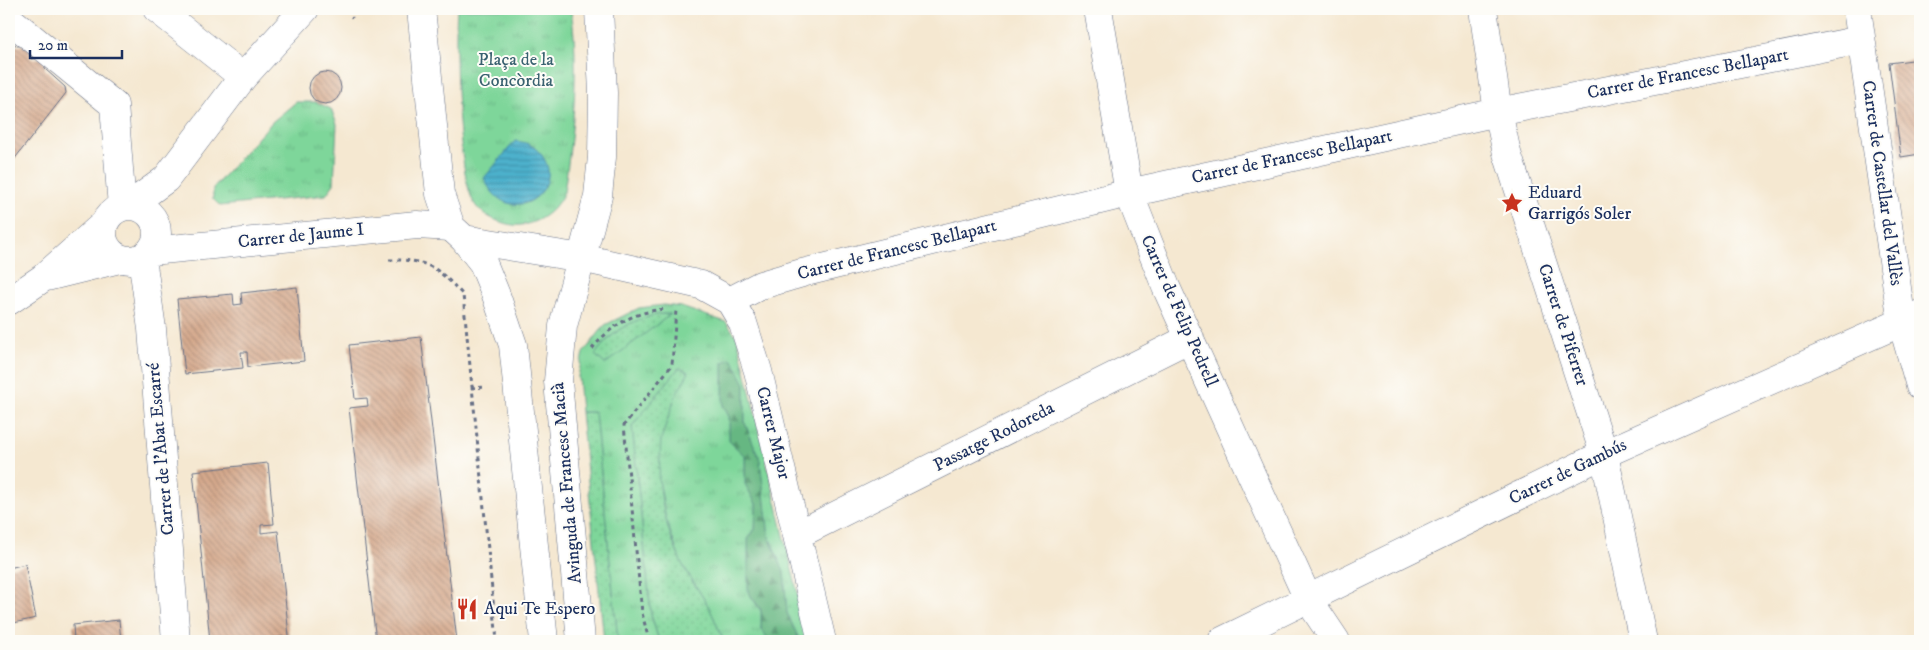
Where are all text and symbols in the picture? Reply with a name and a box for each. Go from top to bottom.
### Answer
scale bar [30,28,122,60]
text: 20 m [38,36,68,55]
street label: Carrer de Francesc Bellapart [1586,44,1791,104]
park label: Plaça de la Concòrdia [478,49,554,92]
street label: Carrer de Castellar del Vallès [1857,79,1907,287]
street label: Carrer de Francesc Bellapart [1190,125,1394,189]
place label: Eduard Garrigós Soler [1528,182,1632,225]
place icon: Eduard Garrigós Soler [1499,190,1525,216]
street label: Carrer de Francesc Bellapart [795,215,999,285]
street label: Carrer de Jaume I [237,218,365,254]
street label: Carrer de Felip Pedrell [1136,232,1223,391]
street label: Carrer de Piferrer [1533,261,1593,389]
street label: Carrer de l'Abat Escarré [142,361,179,536]
street label: Avinguda de Francesc Macià [547,381,587,585]
street label: Carrer Major [751,384,795,482]
street label: Passatge Rodoreda [930,397,1058,477]
street label: Carrer de Gambús [1506,434,1630,510]
restaurant icon: Aqui Te Espero [454,596,480,622]
place label: Aqui Te Espero [484,598,596,620]

